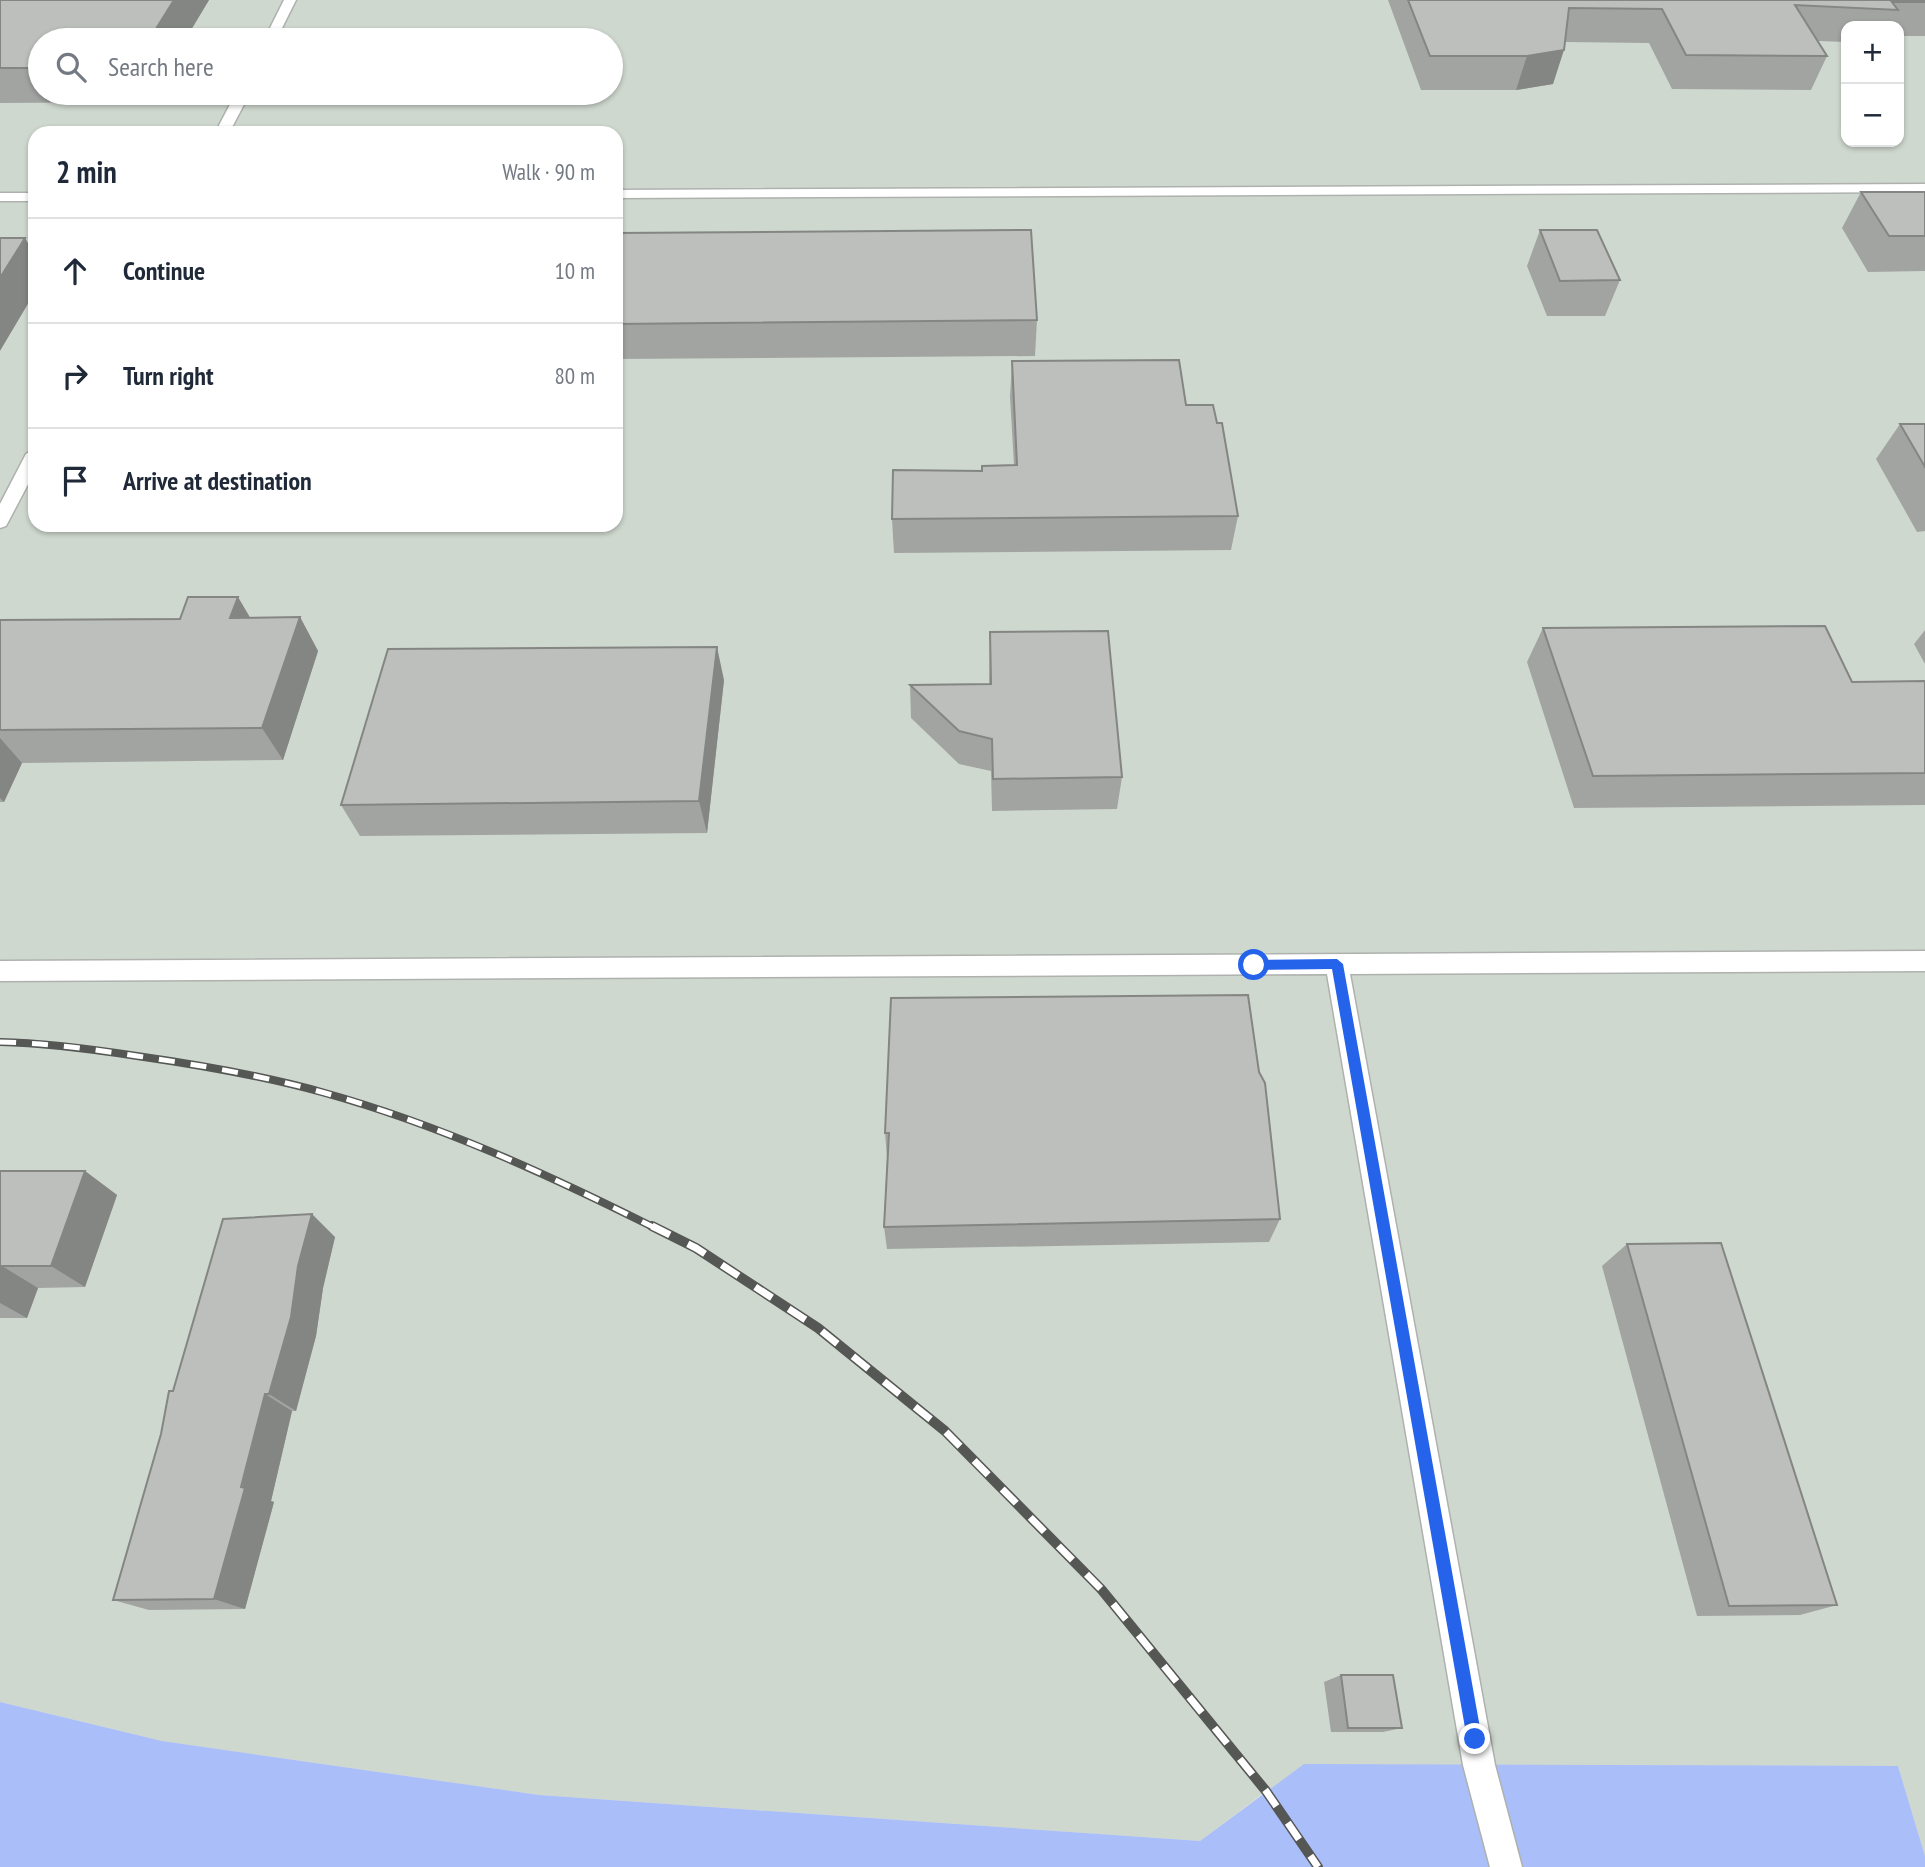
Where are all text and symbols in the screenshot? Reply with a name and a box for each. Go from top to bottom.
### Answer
map controls [1841,21,1904,147]
button: + [1841,21,1904,84]
search box [28,28,623,105]
icon: search [52,48,90,86]
text: Search here [108,50,214,83]
button: − [1841,84,1904,147]
text: 2 min [56,152,117,191]
text: Walk · 90 m [502,157,595,186]
icon: ahead [56,252,94,290]
text: Continue [123,254,205,287]
text: 10 m [554,256,595,285]
icon: right [56,357,94,395]
text: Turn right [123,359,214,392]
text: 80 m [554,361,595,390]
icon: arrive [56,462,94,500]
text: Arrive at destination [123,464,312,497]
route start [1238,949,1269,980]
route end [1459,1723,1490,1754]

